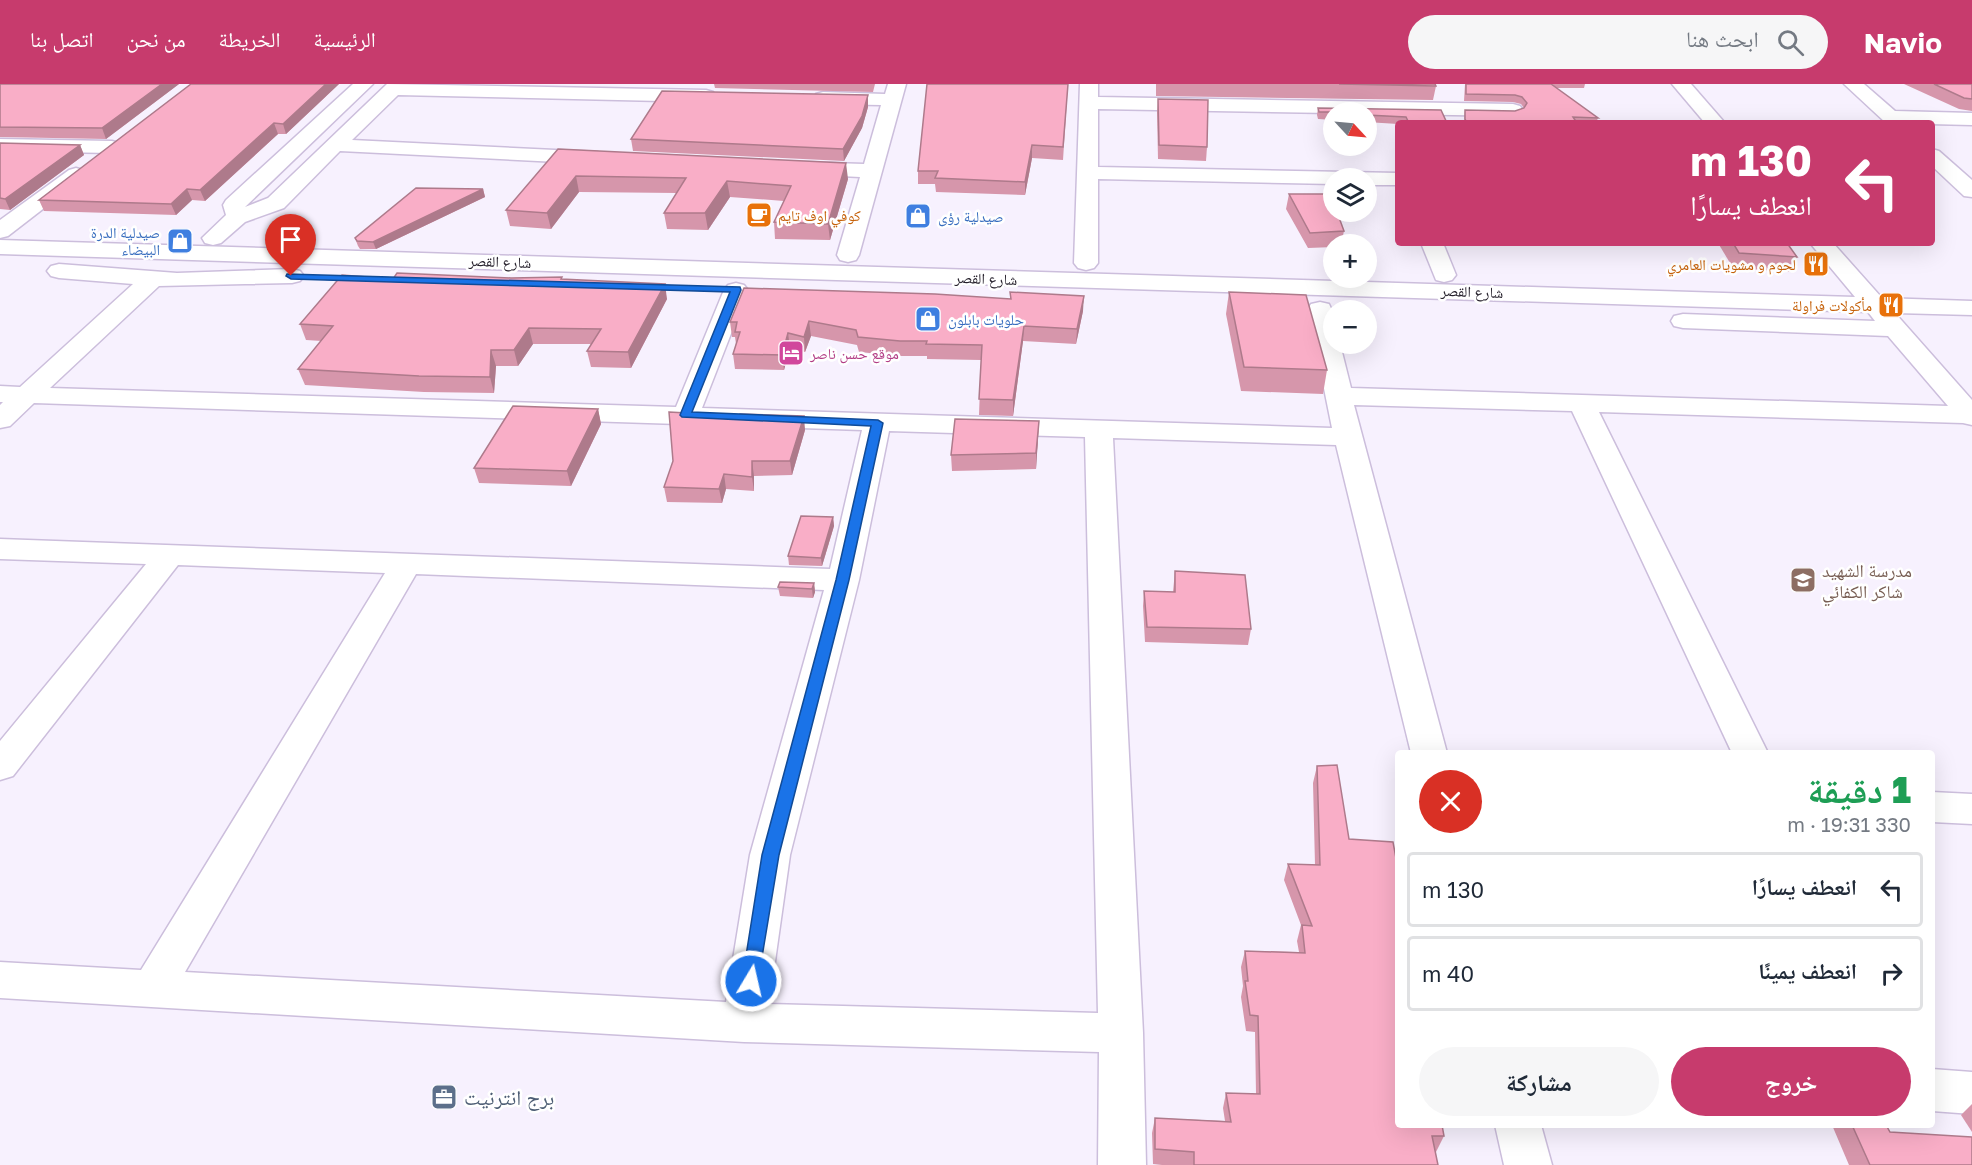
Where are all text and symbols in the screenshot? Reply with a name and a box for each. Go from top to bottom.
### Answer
search box [1408,15,1828,69]
text: ابحث هنا [1686,25,1759,52]
text: اتصل بنا [30,26,93,52]
text: من نحن [126,26,186,52]
text: الخريطة [219,26,280,52]
text: الرئيسية [313,26,376,52]
icon: search [1774,26,1807,59]
text: Navio [1864,26,1942,59]
north arrow [1323,102,1377,156]
map controls [1323,102,1377,354]
text: 130 m [1690,135,1812,185]
icon: left [1833,144,1911,222]
button: layers [1323,168,1377,222]
text: انعطف يسارًا [1690,189,1812,221]
cafe icon: كوفي اوف تايم [744,200,774,230]
shop icon: صيدلية رؤى [903,201,933,231]
place label: كوفي اوف تايم [778,206,861,228]
place label: صيدلية رؤى [938,207,1004,227]
pin [265,214,316,276]
place label: صيدلية الدرة البيضاء [91,223,160,258]
icon: arrive [274,223,307,256]
shop icon: صيدلية الدرة البيضاء [165,226,195,256]
button: + [1323,234,1377,288]
restaurant icon: لحوم و مشويات العامري [1801,249,1831,279]
street label: شارع القصر [467,251,532,273]
place label: لحوم و مشويات العامري [1667,255,1796,277]
street label: شارع القصر [953,268,1018,290]
street label: شارع القصر [1439,281,1504,303]
restaurant icon: مأكولات فراولة [1876,290,1906,320]
place label: مأكولات فراولة [1792,296,1872,315]
button: − [1323,300,1377,354]
shop icon: حلويات بابلون [913,304,943,334]
place label: حلويات بابلون [948,310,1024,330]
hotel icon: موقع حسن ناصر [776,338,806,368]
place label: موقع حسن ناصر [809,344,899,364]
place label: مدرسة الشهيد شاكر الكفائي [1822,559,1912,607]
school or university icon: مدرسة الشهيد شاكر الكفائي [1788,565,1818,595]
text: 1 دقيقة [1807,768,1911,811]
button: close [1419,770,1482,833]
text: 330 m · 19:31 [1787,812,1911,836]
text: انعطف يسارًا [1752,873,1857,900]
icon: left [1875,873,1908,906]
text: 130 m [1422,876,1484,903]
position arrow [719,949,783,1013]
text: انعطف يمينًا [1758,957,1857,984]
icon: right [1875,957,1908,990]
text: 40 m [1422,960,1474,987]
button: مشاركة [1419,1047,1659,1116]
button: خروج [1671,1047,1911,1116]
office icon: برج انترنيت [429,1082,459,1112]
place label: برج انترنيت [464,1084,554,1111]

